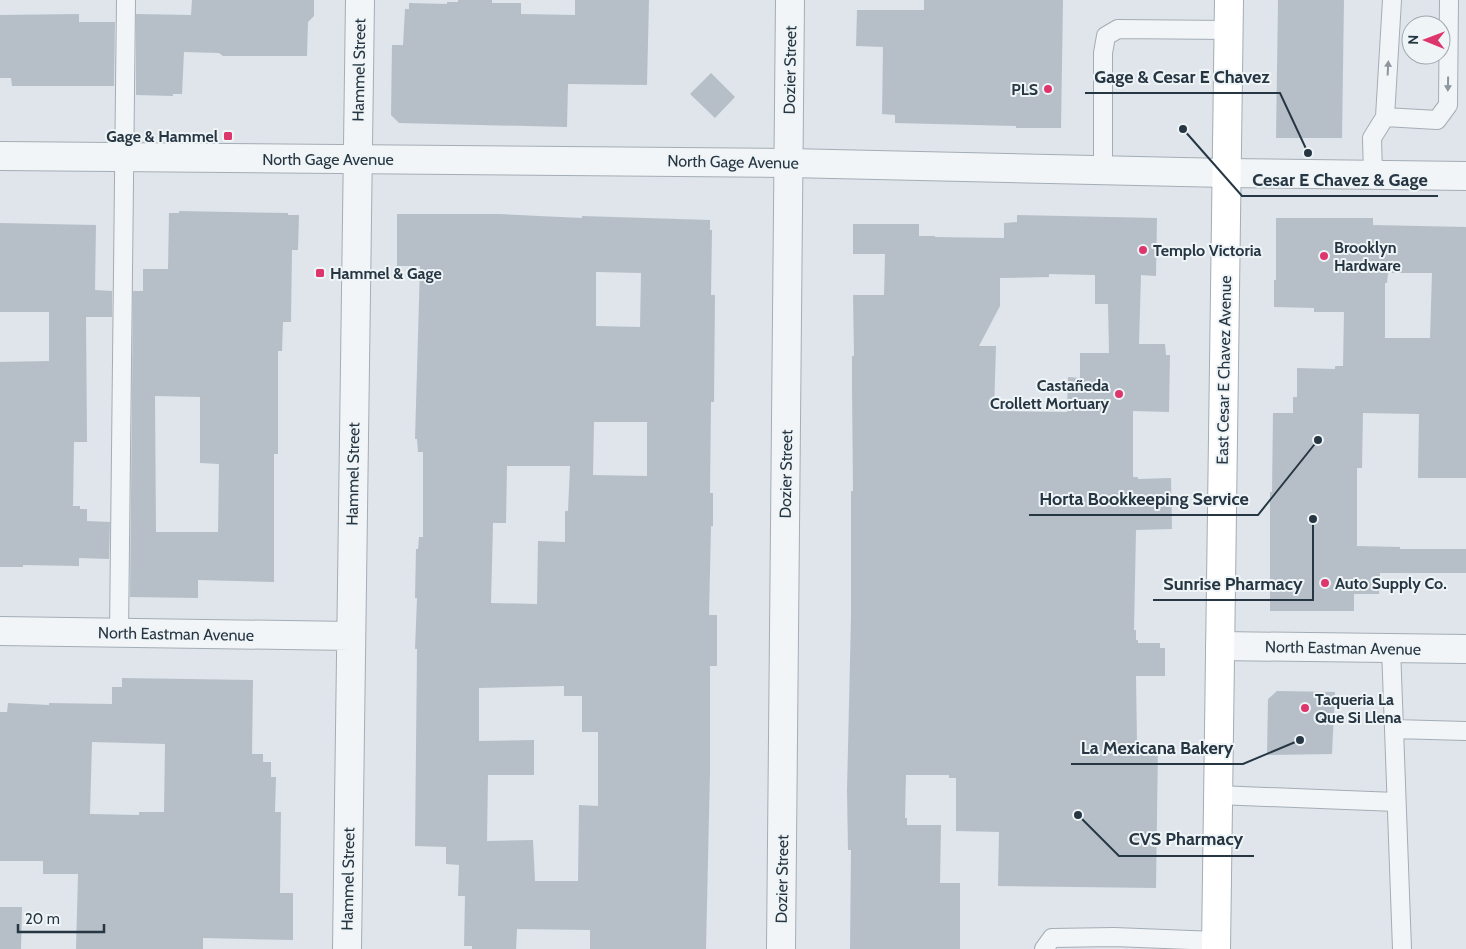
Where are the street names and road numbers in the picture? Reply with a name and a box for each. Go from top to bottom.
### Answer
street label: Hammel Street [349,17,369,122]
street label: Dozier Street [780,25,800,115]
street label: North Gage Avenue [262,150,394,169]
street label: North Gage Avenue [667,151,799,173]
street label: East Cesar E Chavez Avenue [1213,275,1235,465]
street label: Hammel Street [343,421,363,526]
street label: Dozier Street [776,429,796,519]
street label: North Eastman Avenue [98,623,254,645]
street label: North Eastman Avenue [1265,637,1421,659]
street label: Hammel Street [338,826,358,931]
street label: Dozier Street [772,834,792,924]

